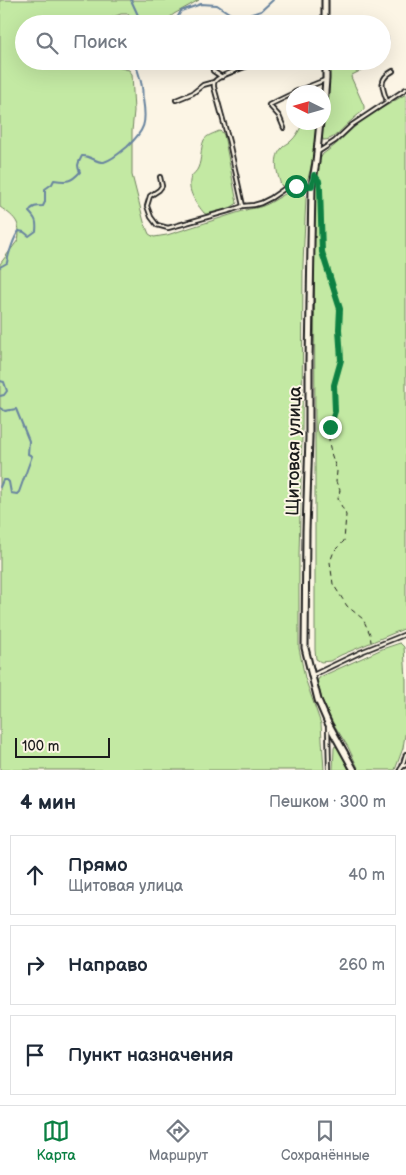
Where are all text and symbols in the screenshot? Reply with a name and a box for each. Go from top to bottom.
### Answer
search box [15,15,391,70]
icon: search [33,29,61,57]
text: Поиск [73,31,127,54]
north arrow [286,85,331,130]
route start [285,175,308,198]
street label: Щитовая улица [282,386,306,516]
route end [319,416,342,439]
scale bar [15,735,110,758]
text: 100 m [22,738,59,755]
text: 4 мин [20,790,76,815]
text: Пешком · 300 m [269,793,386,812]
text: Прямо [68,854,128,877]
icon: ahead [21,861,49,889]
text: 40 m [348,866,385,885]
text: Щитовая улица [68,877,183,896]
icon: right [21,951,49,979]
text: Направо [68,954,148,977]
text: 260 m [339,956,385,975]
icon: arrive [21,1041,49,1069]
text: Пункт назначения [68,1044,233,1067]
tab: Карта [36,1117,76,1164]
tab: Маршрут [149,1117,208,1164]
tab: Сохранённые [281,1117,370,1164]

